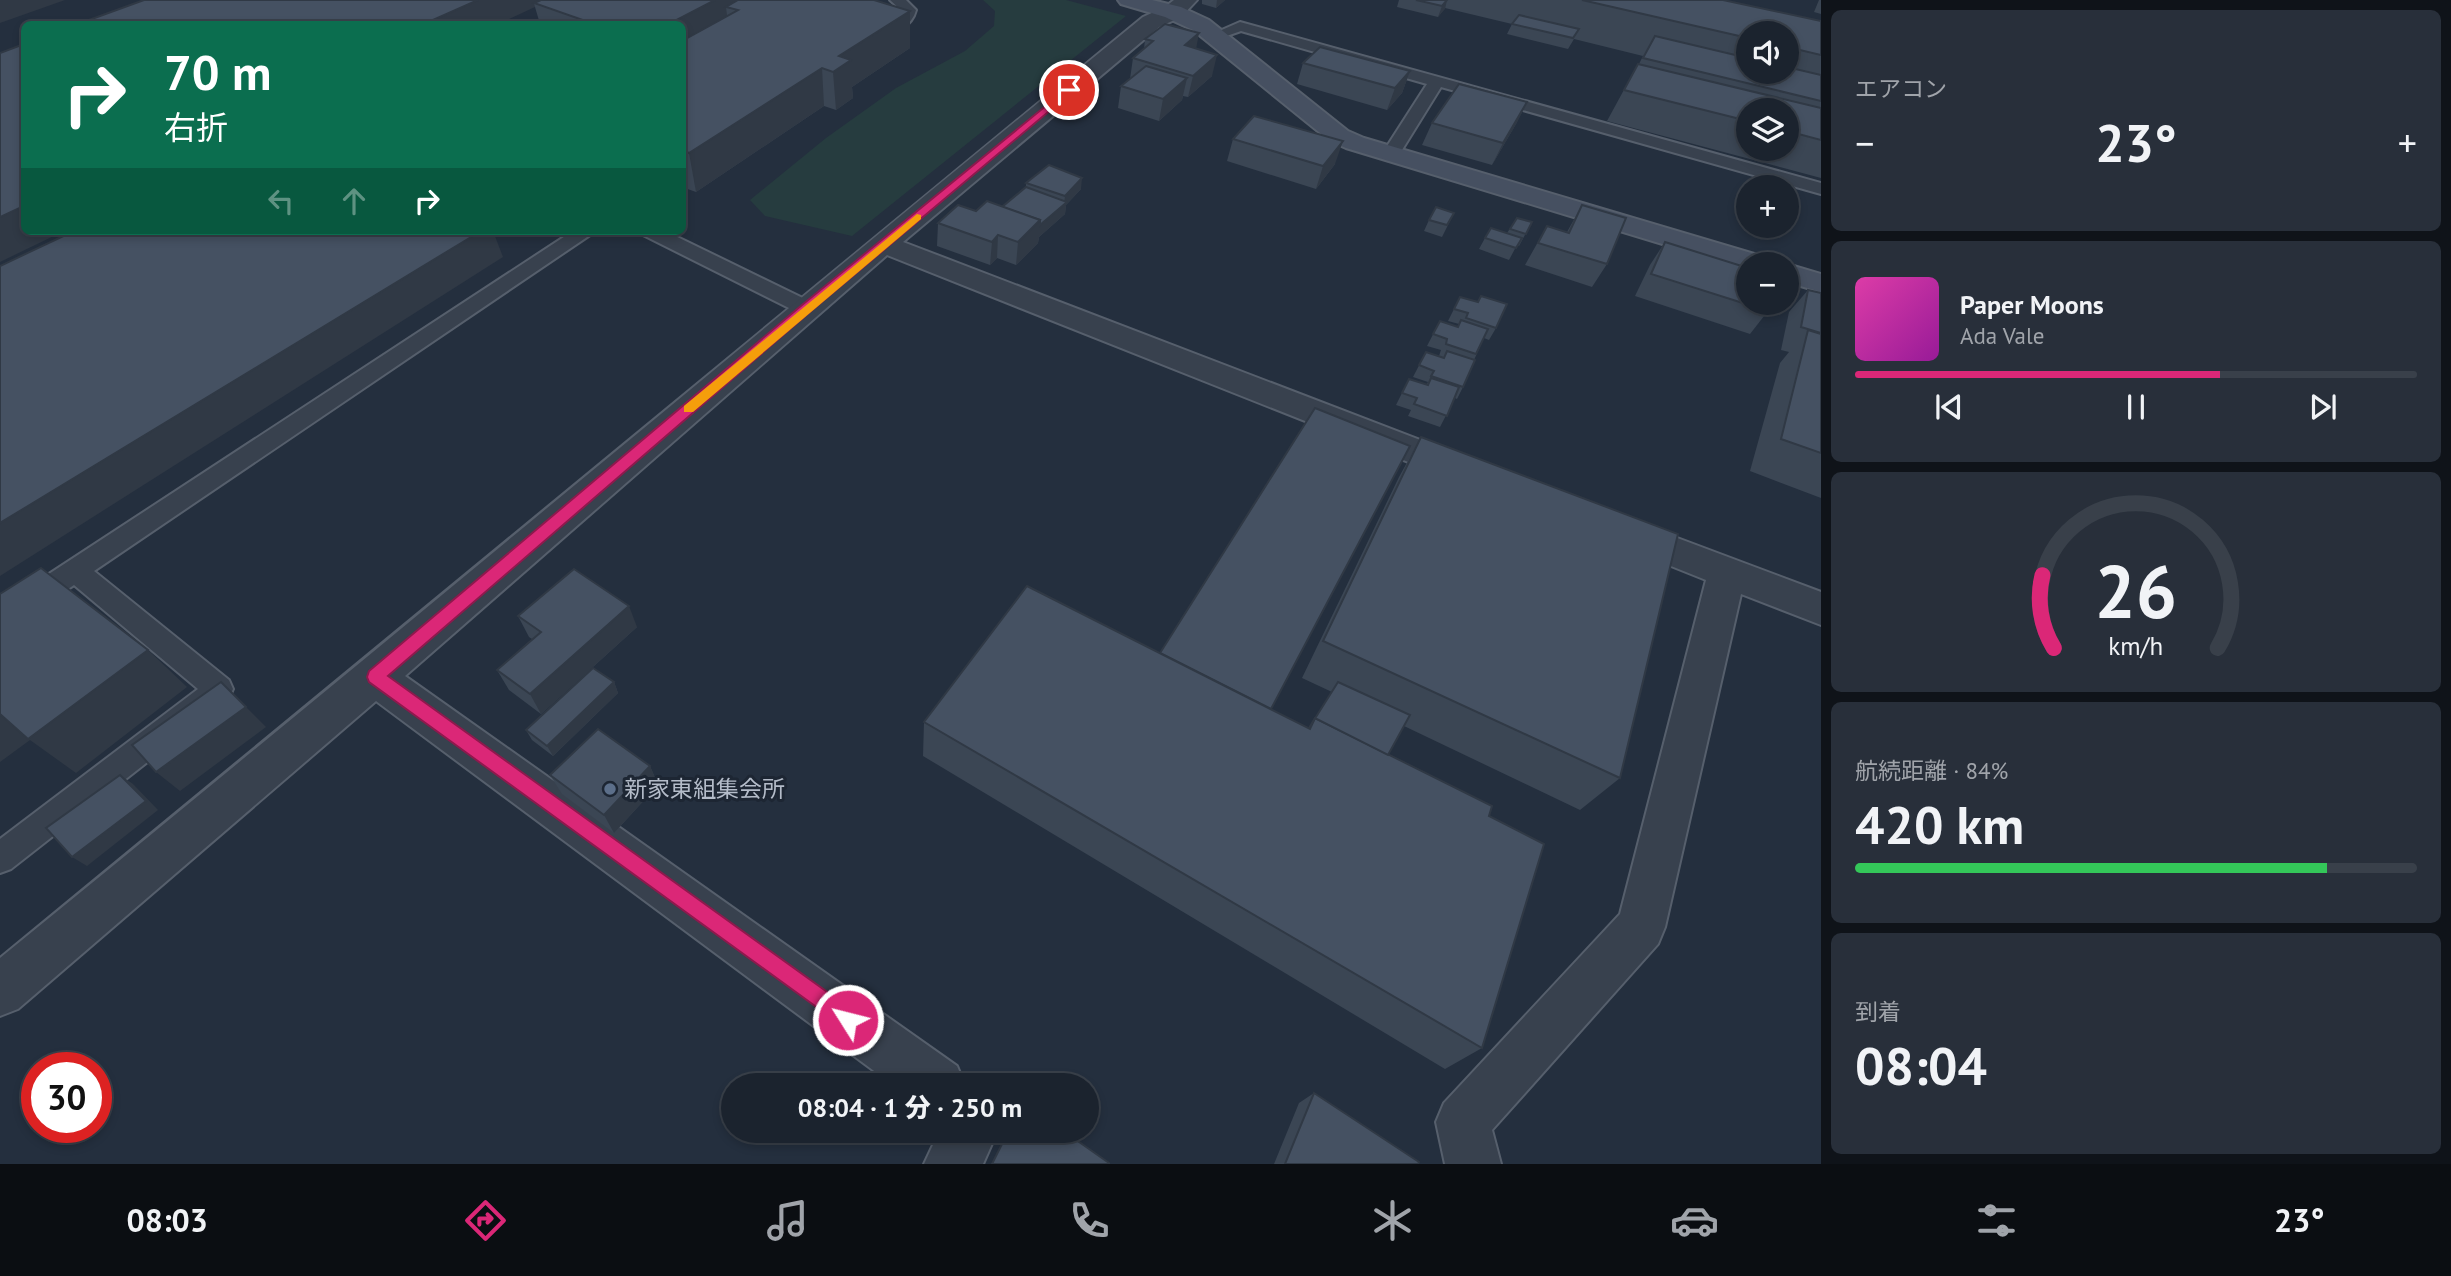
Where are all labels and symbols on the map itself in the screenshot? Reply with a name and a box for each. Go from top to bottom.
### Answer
pin [1039,60,1099,120]
place label: 新家東組集会所 [624,774,785,803]
marker: 新家東組集会所 [602,781,618,797]
position arrow [811,983,885,1057]
speed limit sign: 30 [21,1052,112,1143]

